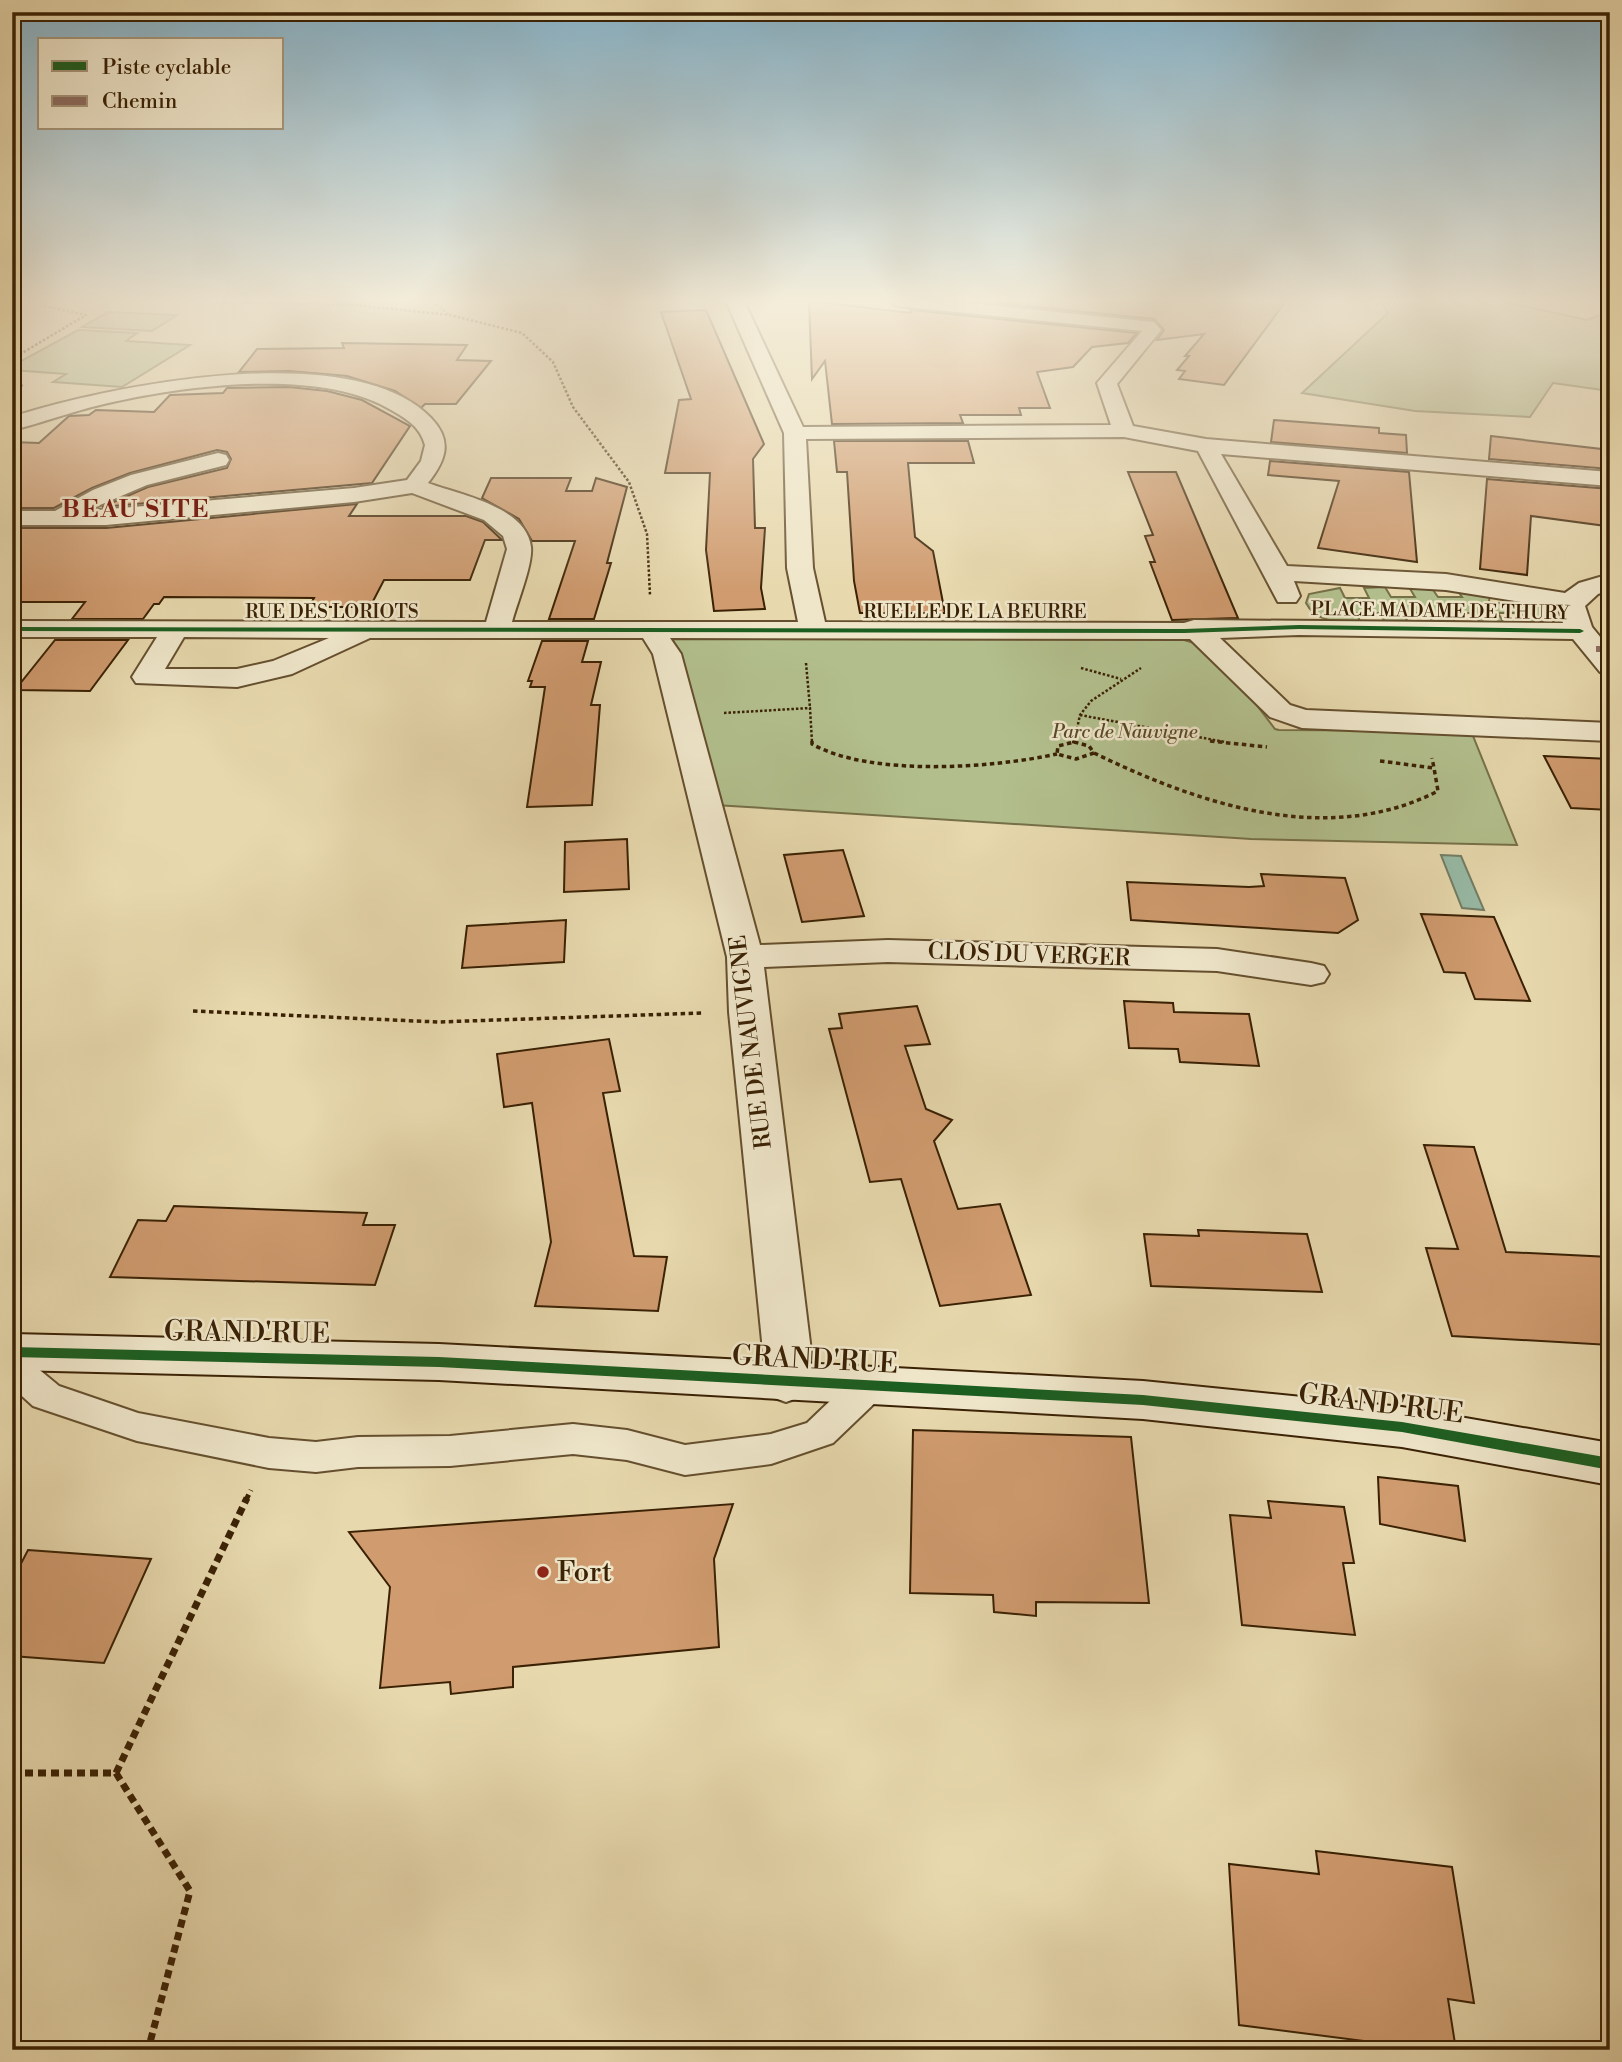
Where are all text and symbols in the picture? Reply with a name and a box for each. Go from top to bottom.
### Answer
legend [38,38,284,130]
text: Piste cyclable [102,55,231,81]
text: Chemin [102,89,178,115]
district label: BEAU SITE [62,495,210,525]
street label: PLACE MADAME DE THURY [1311,597,1571,625]
street label: RUE DES LORIOTS [245,600,419,624]
street label: RUELLE DE LA BEURRE [863,600,1087,624]
park label: Parc de Nauvigne [1051,720,1198,744]
street label: RUE DE NAUVIGNE [724,933,778,1151]
street label: CLOS DU VERGER [927,937,1132,973]
street label: GRAND'RUE [164,1314,330,1352]
street label: GRAND'RUE [731,1338,899,1382]
street label: GRAND'RUE [1296,1376,1466,1432]
place label: Fort [557,1555,612,1590]
marker: Fort [535,1564,551,1580]

